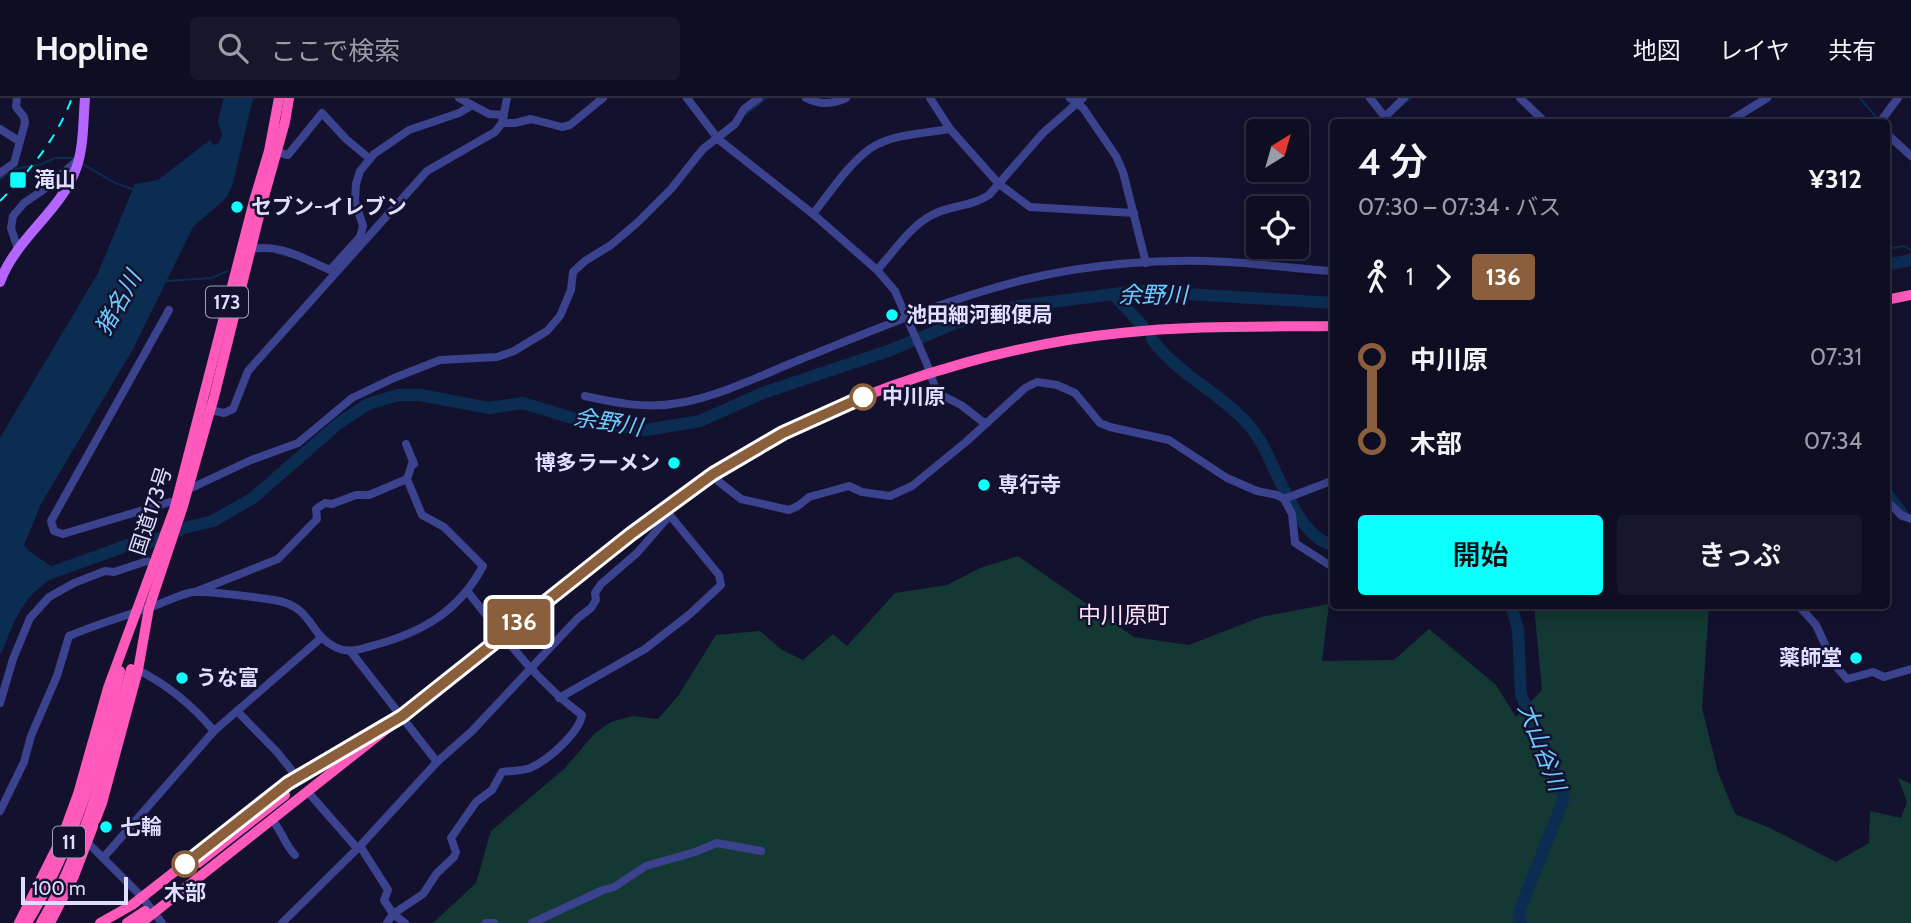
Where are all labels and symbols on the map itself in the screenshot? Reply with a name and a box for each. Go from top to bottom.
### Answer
north arrow [1246,119,1309,182]
place label: 滝山 [34,167,76,192]
marker: 滝山 [8,170,28,190]
place label: セブン-イレブン [251,194,407,219]
marker: セブン-イレブン [229,199,245,215]
water label: 猪名川 [89,263,148,340]
water label: 余野川 [1119,281,1191,309]
road number: 173 [206,286,248,318]
place label: 池田細河郵便局 [906,302,1053,327]
marker: 池田細河郵便局 [884,307,900,323]
marker: 中川原 [850,384,876,410]
place label: 中川原 [882,384,945,409]
water label: 余野川 [572,403,647,442]
place label: 博多ラーメン [535,450,660,475]
marker: 博多ラーメン [666,455,682,471]
street label: 国道173号 [124,463,177,558]
place label: 専行寺 [998,472,1061,497]
marker: 専行寺 [976,477,992,493]
line badge: 136 [479,599,559,645]
district label: 中川原町 [1078,601,1170,629]
place label: 薬師堂 [1779,645,1842,670]
marker: 薬師堂 [1848,650,1864,666]
place label: うな富 [196,665,259,690]
marker: うな富 [174,670,190,686]
water label: 大山谷川 [1512,699,1573,798]
place label: 七輪 [120,814,162,839]
marker: 七輪 [98,819,114,835]
road number: 11 [53,827,85,858]
marker: 木部 [172,851,198,877]
scale bar [21,874,128,906]
place label: 木部 [164,880,206,905]

